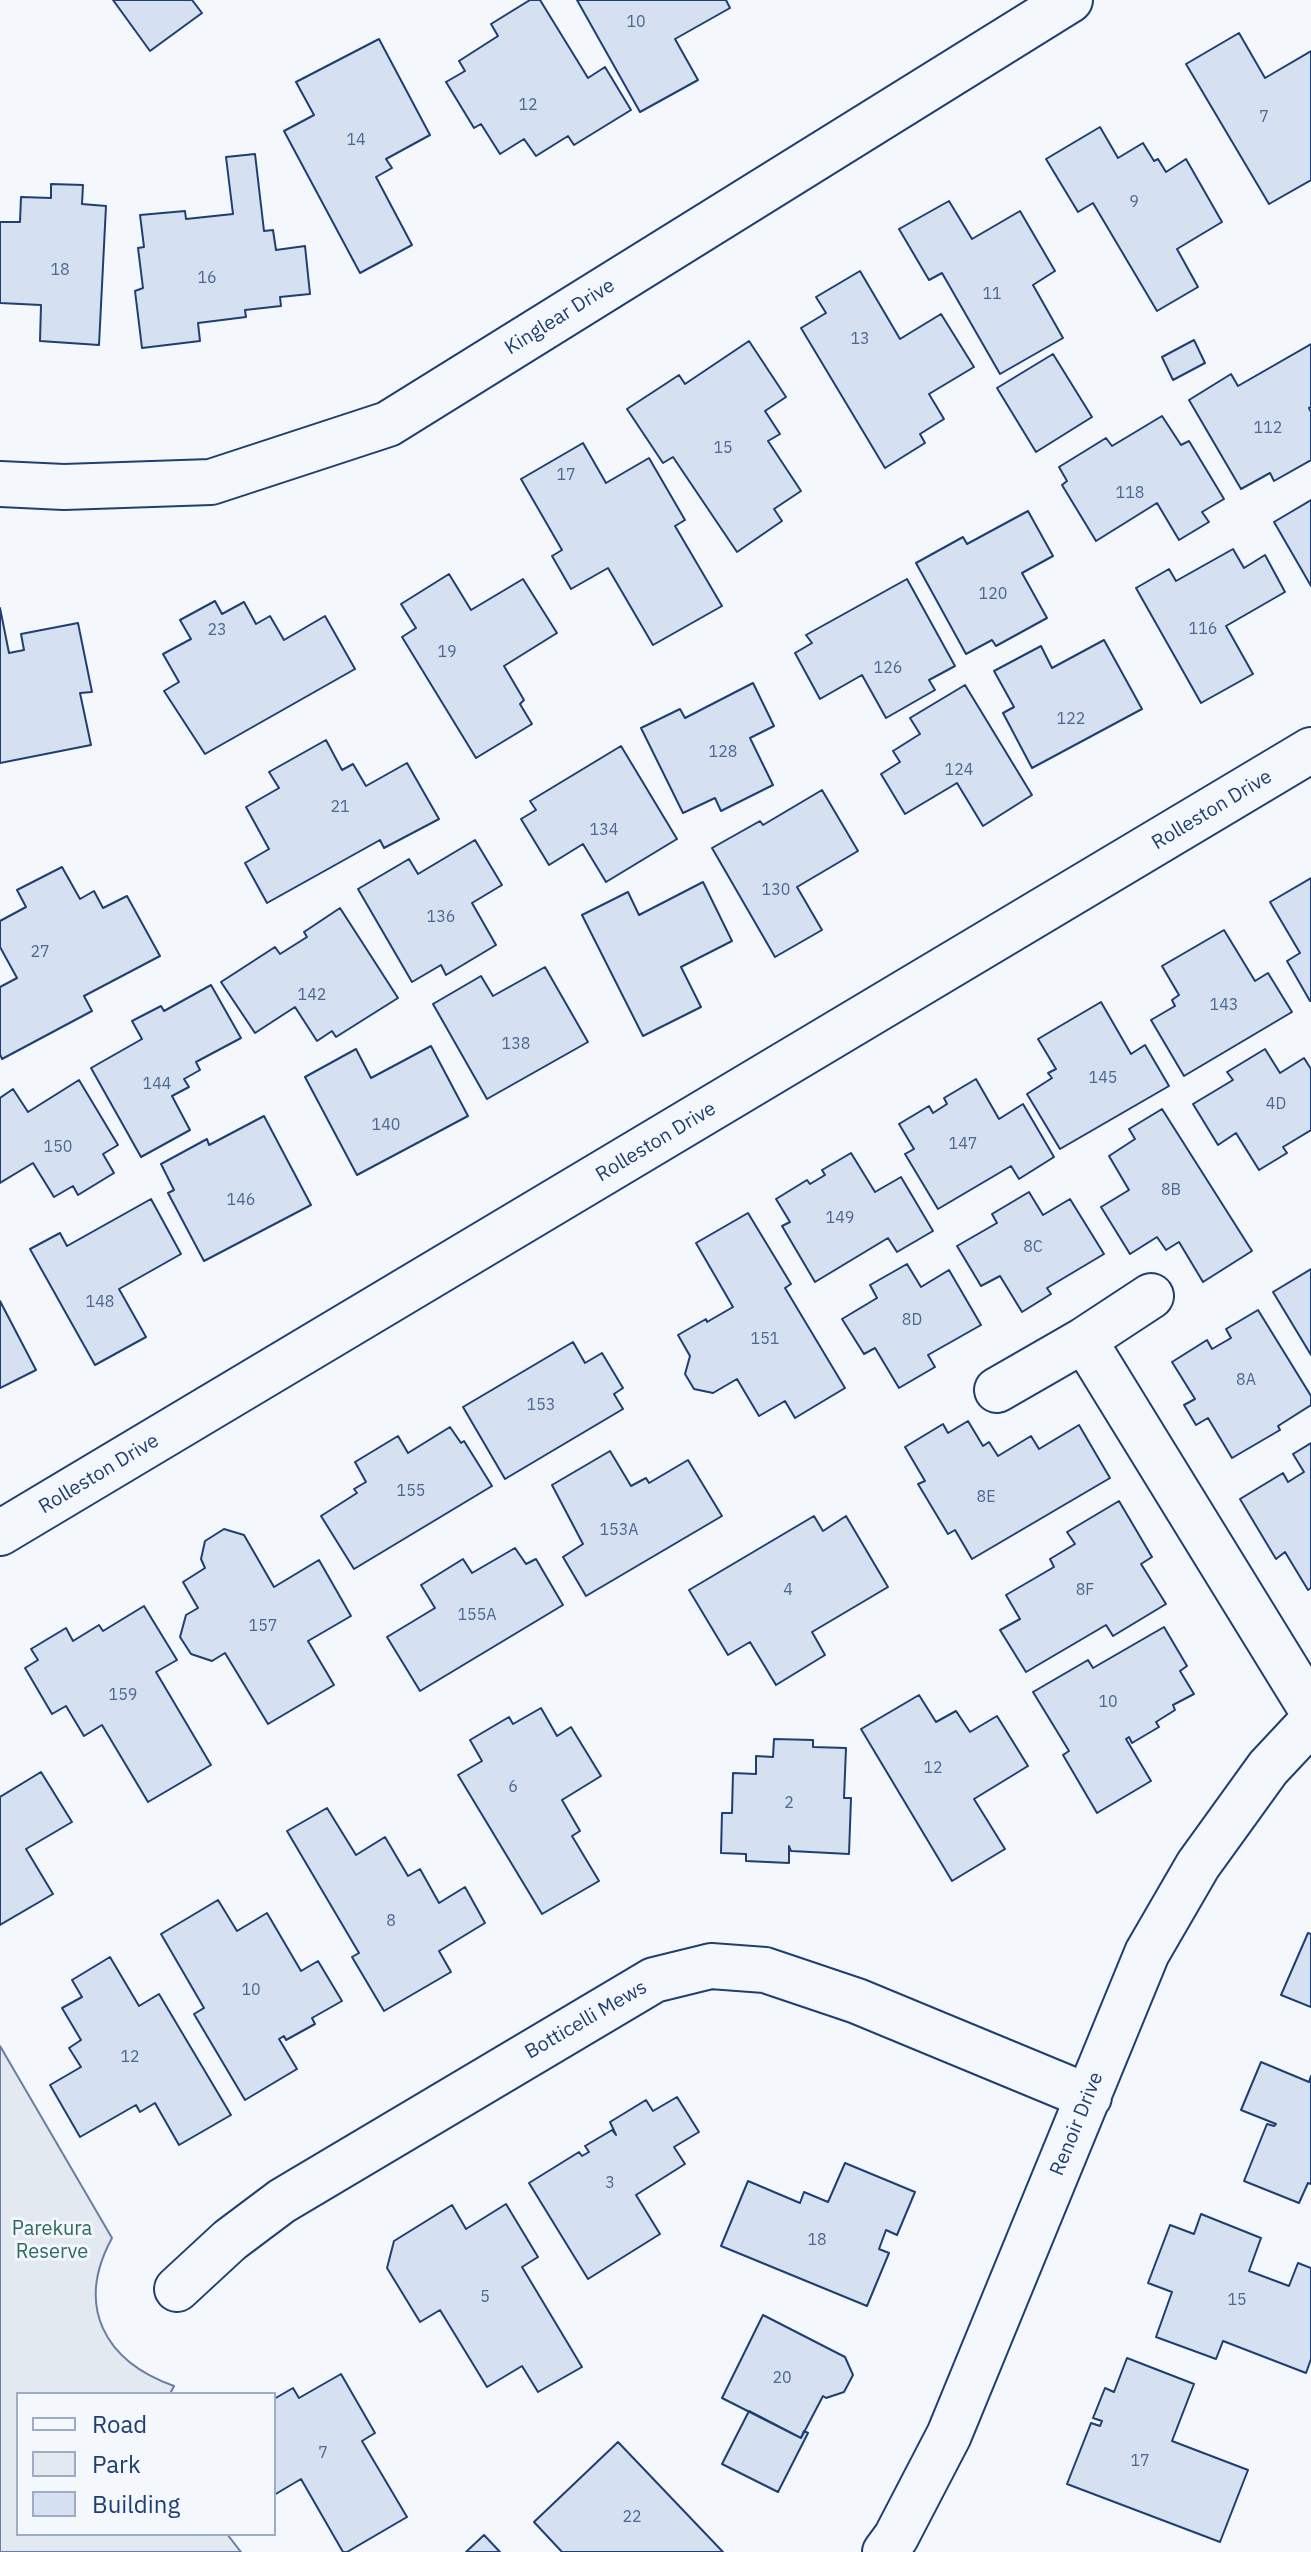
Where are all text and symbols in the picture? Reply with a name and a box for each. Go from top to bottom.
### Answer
house number: 10 [626,12,646,32]
house number: 12 [518,95,538,115]
house number: 7 [1259,107,1269,127]
house number: 14 [346,130,366,150]
house number: 9 [1129,192,1139,212]
house number: 18 [50,260,70,280]
house number: 16 [197,268,217,288]
street label: Kinglear Drive [501,274,619,360]
house number: 11 [982,284,1002,304]
house number: 13 [850,329,870,349]
house number: 112 [1254,418,1282,438]
house number: 15 [713,438,733,458]
house number: 17 [556,465,576,485]
house number: 118 [1116,483,1144,503]
house number: 120 [979,584,1007,604]
house number: 116 [1189,619,1217,639]
house number: 23 [207,620,227,640]
house number: 19 [437,642,457,662]
house number: 126 [874,658,902,678]
house number: 122 [1057,709,1085,729]
house number: 128 [709,742,737,762]
house number: 124 [945,760,973,780]
street label: Rolleston Drive [1148,765,1276,855]
house number: 21 [330,797,350,817]
house number: 134 [590,820,618,840]
house number: 130 [762,880,790,900]
house number: 136 [427,907,455,927]
house number: 27 [30,942,50,962]
house number: 142 [298,985,326,1005]
house number: 143 [1210,995,1238,1015]
house number: 138 [502,1034,530,1054]
house number: 145 [1089,1068,1117,1088]
house number: 144 [143,1074,171,1094]
house number: 4D [1266,1094,1286,1114]
street label: Rolleston Drive [592,1097,720,1187]
house number: 140 [372,1115,400,1135]
house number: 147 [949,1134,977,1154]
house number: 150 [44,1137,72,1157]
house number: 8B [1161,1180,1181,1200]
house number: 146 [227,1190,255,1210]
house number: 149 [826,1208,854,1228]
house number: 8C [1023,1237,1043,1257]
house number: 148 [86,1292,114,1312]
house number: 8D [902,1310,922,1330]
house number: 151 [751,1329,779,1349]
house number: 8A [1236,1370,1256,1390]
house number: 153 [527,1395,555,1415]
street label: Rolleston Drive [35,1429,163,1519]
house number: 155 [397,1481,425,1501]
house number: 8E [977,1487,995,1507]
house number: 153A [599,1520,639,1540]
house number: 4 [783,1580,793,1600]
house number: 8F [1076,1580,1094,1600]
house number: 155A [457,1605,497,1625]
house number: 157 [249,1616,277,1636]
house number: 159 [109,1685,137,1705]
house number: 10 [1098,1692,1118,1712]
house number: 12 [923,1758,943,1778]
house number: 6 [508,1777,518,1797]
house number: 2 [784,1793,794,1813]
house number: 8 [386,1911,396,1931]
street label: Botticelli Mews [521,1975,651,2065]
house number: 10 [241,1980,261,2000]
house number: 12 [120,2047,140,2067]
street label: Renoir Drive [1045,2069,1109,2179]
house number: 3 [605,2173,615,2193]
park label: Parekura Reserve [12,2217,92,2264]
house number: 18 [807,2230,827,2250]
house number: 5 [480,2287,490,2307]
house number: 15 [1227,2290,1247,2310]
house number: 20 [772,2368,792,2388]
legend [16,2392,276,2536]
text: Road [92,2408,147,2440]
house number: 7 [318,2443,328,2463]
text: Park [92,2448,141,2480]
house number: 17 [1130,2451,1150,2471]
text: Building [92,2488,180,2520]
house number: 22 [622,2507,642,2527]

